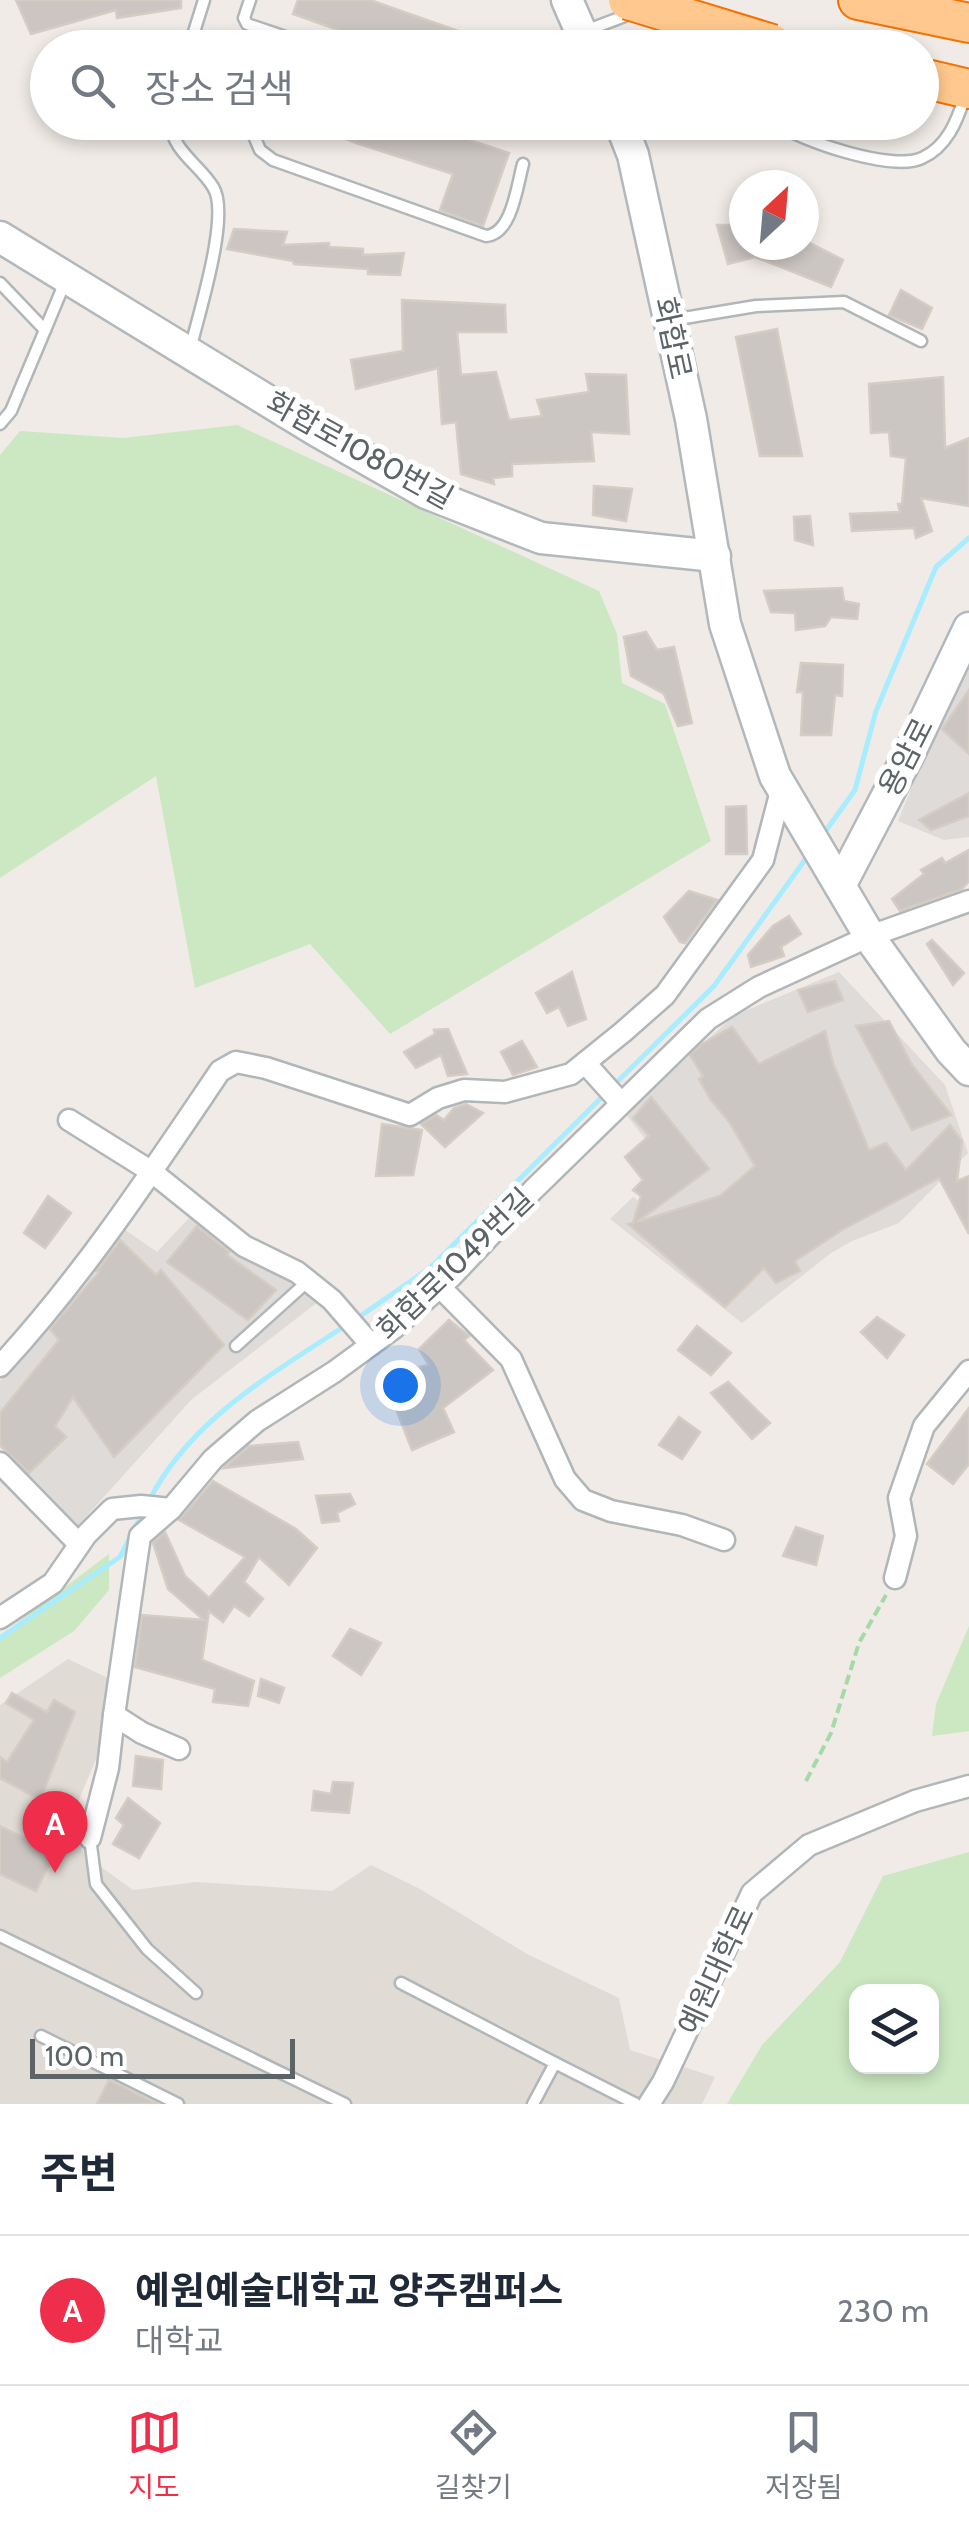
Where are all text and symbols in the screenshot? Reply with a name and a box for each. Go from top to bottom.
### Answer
search box [30,30,939,140]
icon: search [65,58,120,113]
text: 장소 검색 [145,65,293,112]
north arrow [729,170,819,260]
street label: 화합로 [646,294,700,382]
street label: 화합로1080번길 [260,383,460,517]
street label: 용암로 [871,712,941,802]
street label: 화합로1049번길 [369,1180,541,1348]
your location [375,1360,426,1411]
pin: A [22,1790,88,1873]
street label: 예원대학로 [670,1900,762,2040]
map controls [849,1984,939,2074]
button: layers [849,1984,939,2074]
scale bar [30,2034,295,2078]
text: 100 m [45,2039,124,2073]
text: 주변 [40,2147,117,2199]
text: 예원예술대학교 양주캠퍼스 [135,2267,563,2314]
text: A [62,2291,83,2330]
text: 230 m [837,2291,929,2330]
text: 대학교 [135,2321,223,2360]
tab: 지도 [127,2405,182,2505]
tab: 길찾기 [435,2405,512,2505]
tab: 저장됨 [765,2405,842,2505]

